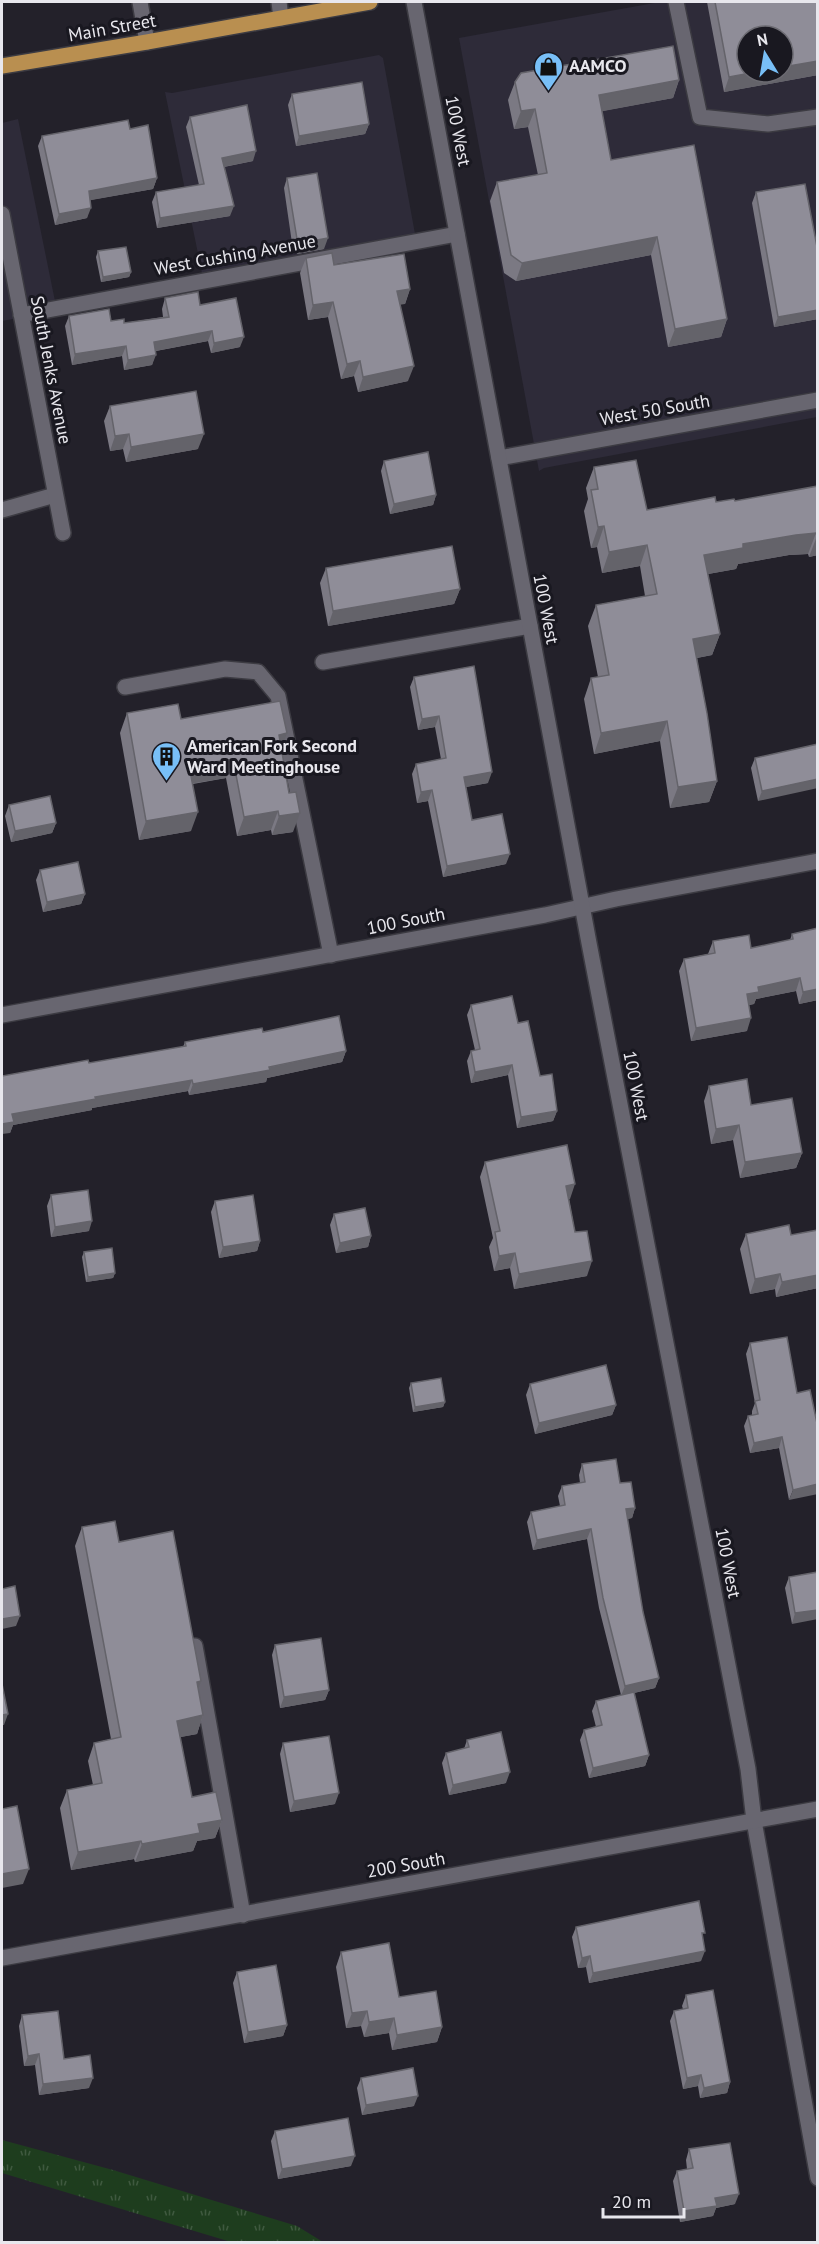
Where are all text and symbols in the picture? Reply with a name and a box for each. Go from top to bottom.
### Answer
street label: Main Street [66,8,158,47]
north arrow [735,24,795,84]
text: N [755,28,769,50]
shop icon: AAMCO [532,50,564,92]
place label: AAMCO [569,54,626,77]
street label: 100 West [440,94,477,168]
street label: West Cushing Avenue [152,229,317,280]
street label: South Jenks Avenue [26,294,77,446]
street label: West 50 South [598,389,712,430]
street label: 100 West [528,572,565,646]
place label: American Fork Second Ward Meetinghouse [187,734,357,778]
building icon: American Fork Second Ward Meetinghouse [150,740,182,782]
street label: 100 South [365,902,447,939]
street label: 100 West [618,1049,655,1123]
street label: 100 West [710,1526,747,1600]
street label: 200 South [365,1846,447,1883]
scale bar [603,2181,684,2219]
text: 20 m [612,2190,651,2213]

